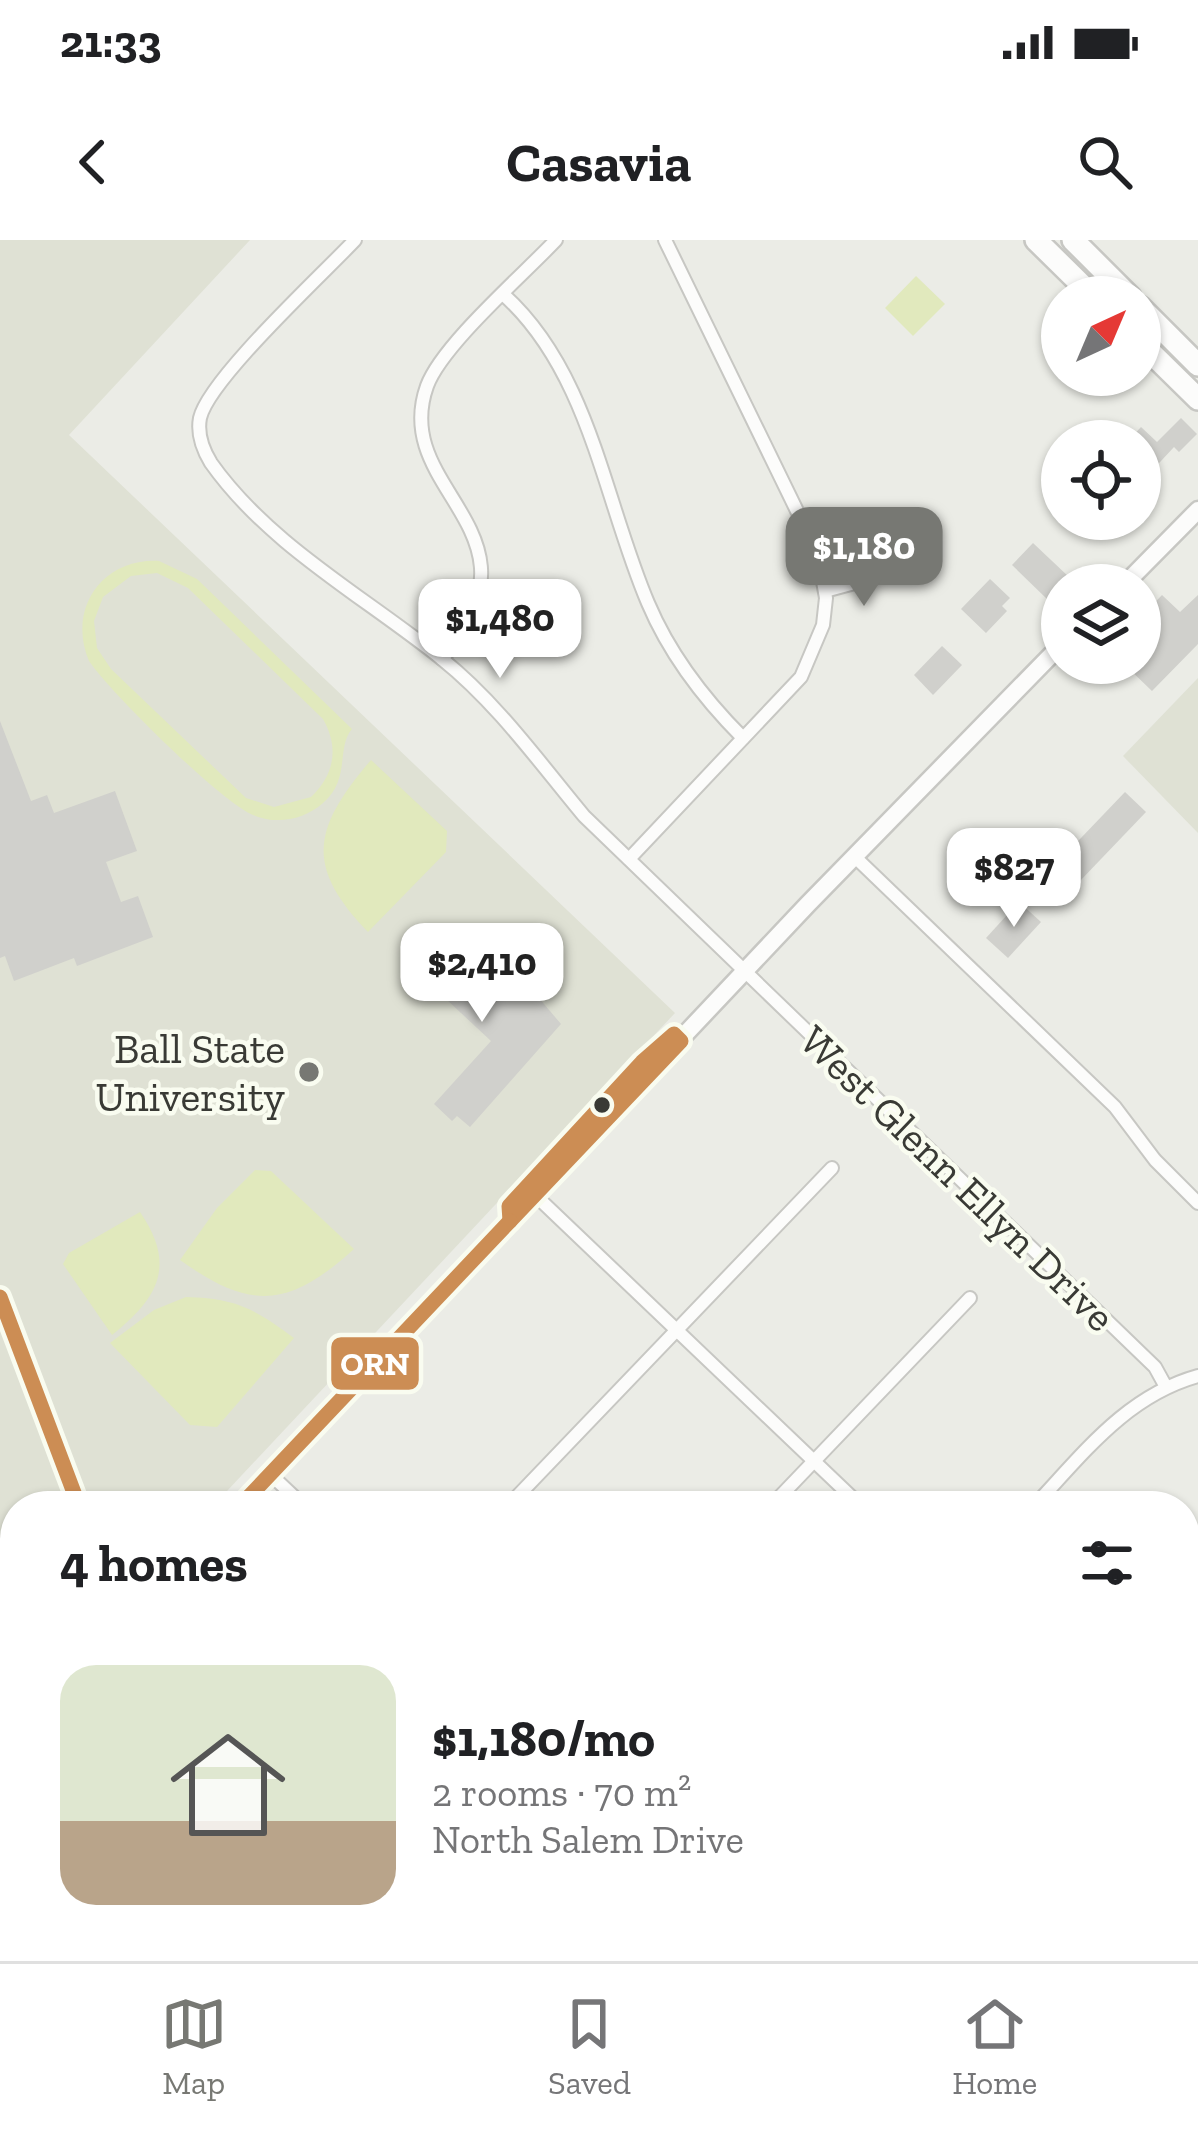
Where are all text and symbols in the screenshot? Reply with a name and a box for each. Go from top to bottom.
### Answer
text: 21:33 [60,15,161,69]
icon: back [60,129,126,195]
icon: search [1072,129,1138,195]
text: Casavia [506,130,692,195]
north arrow [1041,276,1161,396]
map controls [1041,276,1161,684]
button: locate [1041,420,1161,540]
pin: $1,180 [766,507,962,609]
text: $1,180 [813,522,915,569]
button: layers [1041,564,1161,684]
pin: $1,480 [402,579,598,681]
text: $1,480 [445,594,555,641]
pin: $827 [943,828,1085,930]
text: $827 [974,843,1054,890]
pin: $2,410 [384,923,580,1025]
text: $2,410 [427,938,537,985]
street label: West Glenn Ellyn Drive [789,1015,1126,1342]
place label: Ball State University [95,1023,286,1122]
marker: Ball State University [296,1059,322,1085]
unlabelled marker [591,1094,613,1116]
line badge: ORN [329,1335,421,1392]
text: ORN [340,1344,410,1383]
icon: filters [1074,1530,1140,1596]
text: 4 homes [60,1533,248,1594]
text: $1,180/mo [432,1708,655,1769]
icon: home [156,1713,300,1857]
text: 2 rooms · 70 m² [432,1769,691,1816]
text: North Salem Drive [432,1816,744,1863]
tab: Map [161,1991,227,2102]
tab: Saved [548,1991,631,2102]
tab: Home [952,1991,1037,2102]

